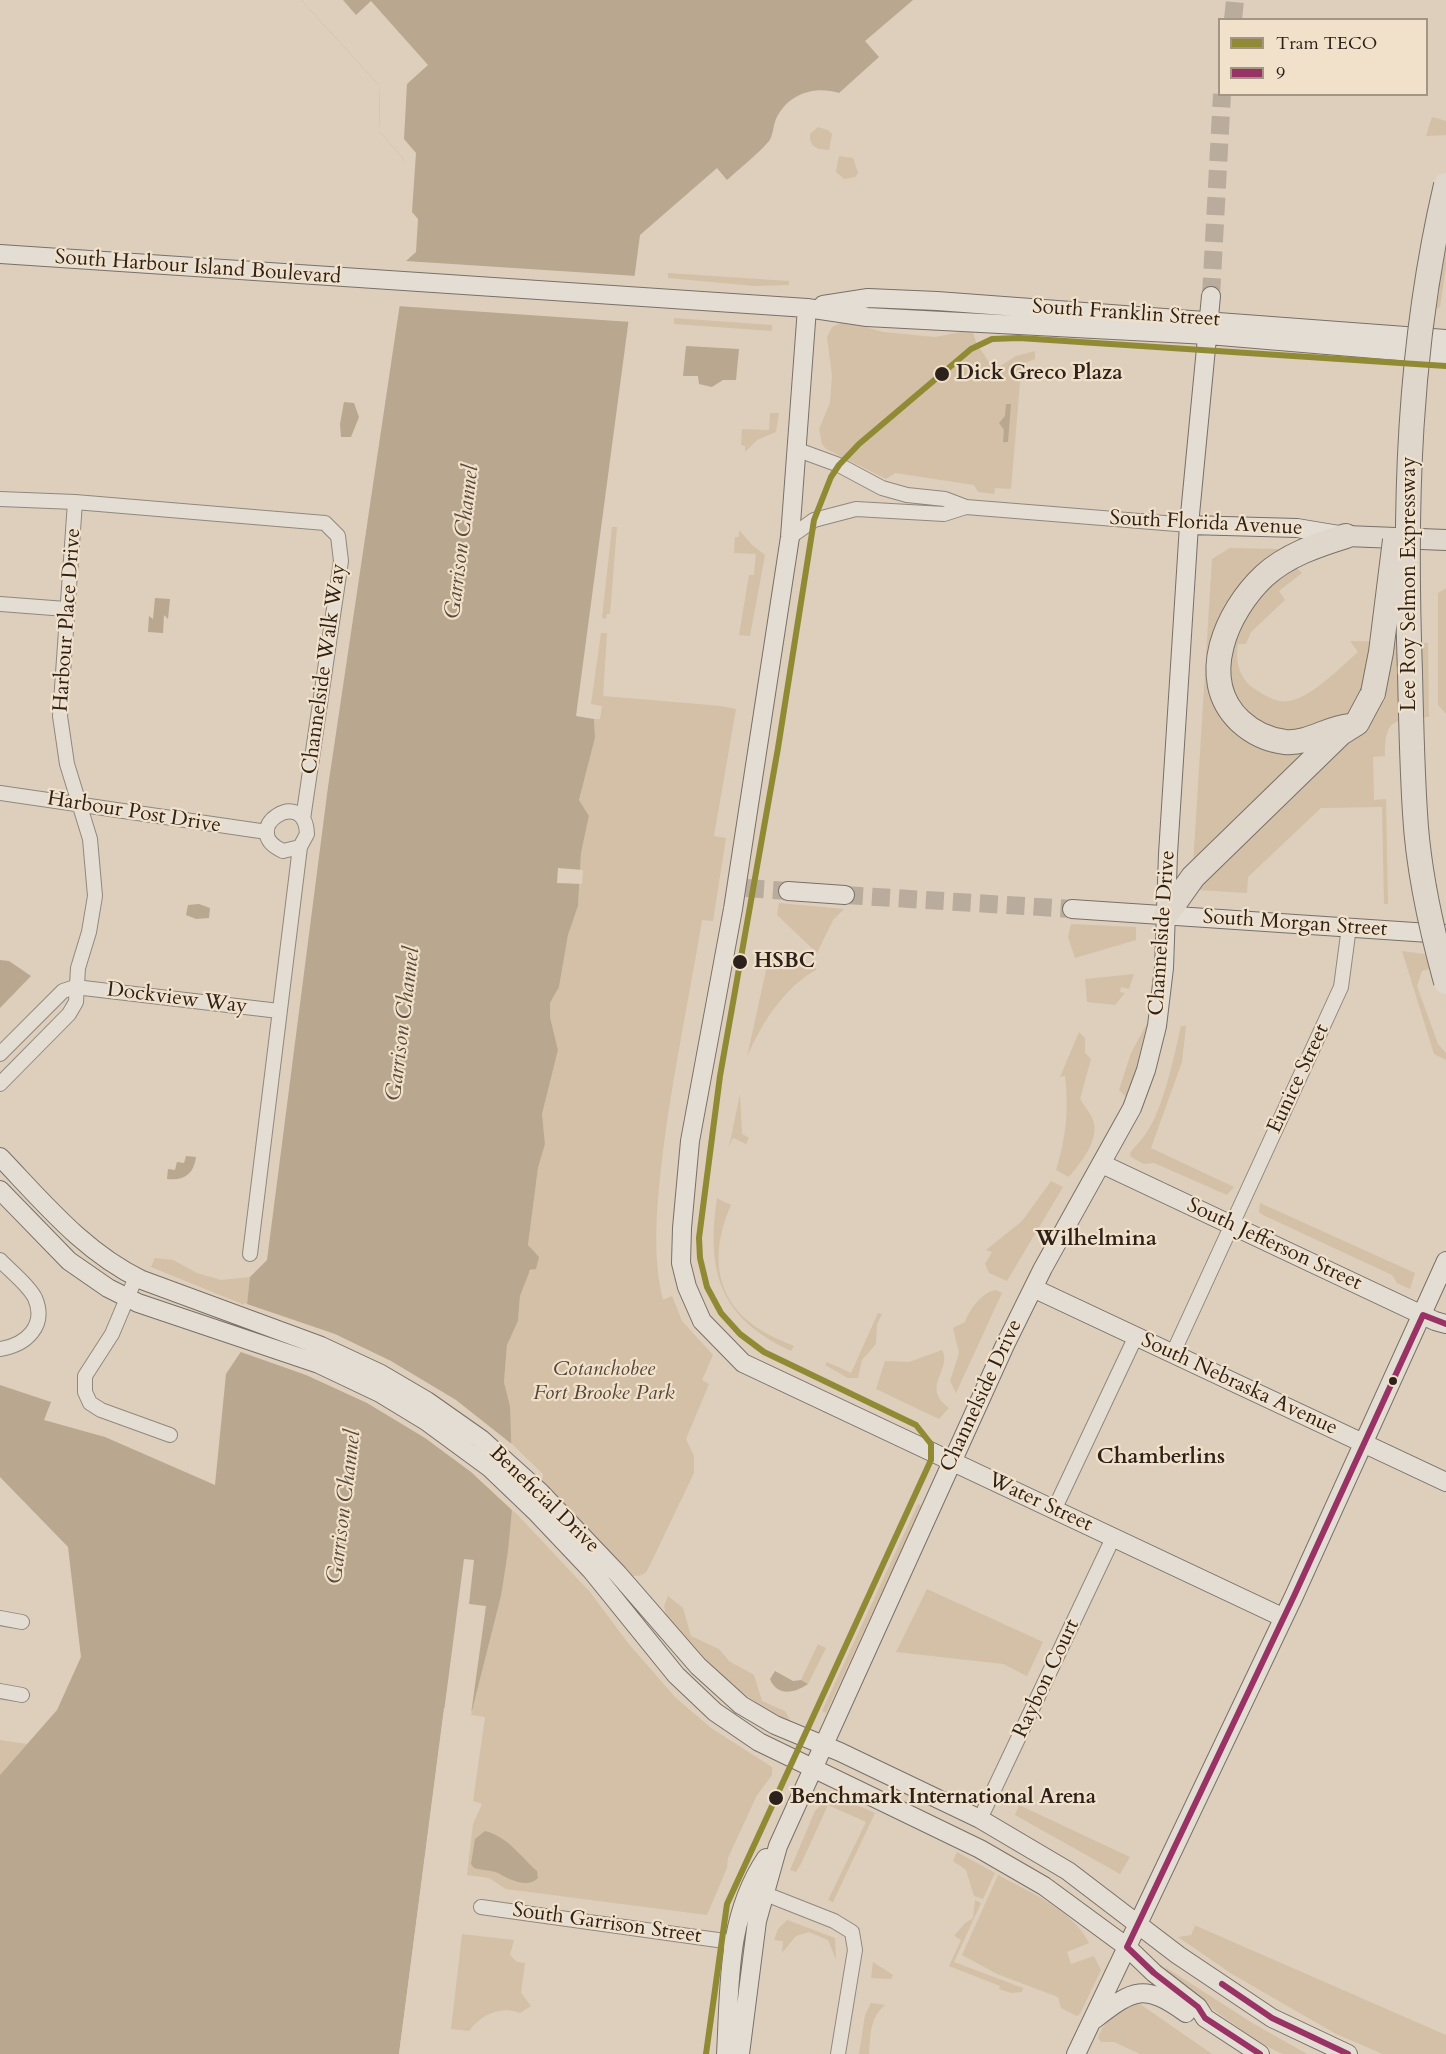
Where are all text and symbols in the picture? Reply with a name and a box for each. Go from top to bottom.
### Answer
legend [1218,18,1428,96]
text: Tram TECO [1276,31,1377,56]
text: 9 [1276,61,1285,86]
street label: South Harbour Island Boulevard [54,245,342,291]
street label: South Franklin Street [1031,295,1221,333]
place label: Dick Greco Plaza [956,361,1123,387]
marker: Dick Greco Plaza [933,365,951,383]
street label: Lee Roy Selmon Expressway [1397,457,1423,711]
water label: Garrison Channel [440,463,486,621]
street label: South Florida Avenue [1109,506,1303,542]
street label: Harbour Place Drive [49,527,87,713]
street label: Channelside Walk Way [298,562,352,776]
street label: Harbour Post Drive [45,787,223,839]
street label: Channelside Drive [1145,850,1181,1016]
street label: South Morgan Street [1202,905,1388,943]
water label: Garrison Channel [381,945,427,1103]
place label: HSBC [754,949,815,975]
marker: HSBC [731,953,749,971]
street label: Dockview Way [105,978,249,1020]
street label: Eunice Street [1263,1020,1335,1138]
street label: South Jefferson Street [1183,1193,1365,1297]
district label: Wilhelmina [1035,1227,1157,1253]
street label: Channelside Drive [936,1316,1028,1476]
street label: South Nebraska Avenue [1137,1328,1341,1442]
park label: Cotanchobee Fort Brooke Park [533,1357,675,1407]
unlabelled marker [1387,1375,1399,1387]
water label: Garrison Channel [322,1428,368,1586]
street label: Beneficial Drive [484,1441,604,1559]
district label: Chamberlins [1097,1445,1225,1471]
street label: Water Street [984,1468,1096,1538]
street label: Raybon Court [1009,1616,1085,1742]
place label: Benchmark International Arena [790,1785,1096,1811]
marker: Benchmark International Arena [767,1789,785,1807]
street label: South Garrison Street [511,1898,703,1950]

